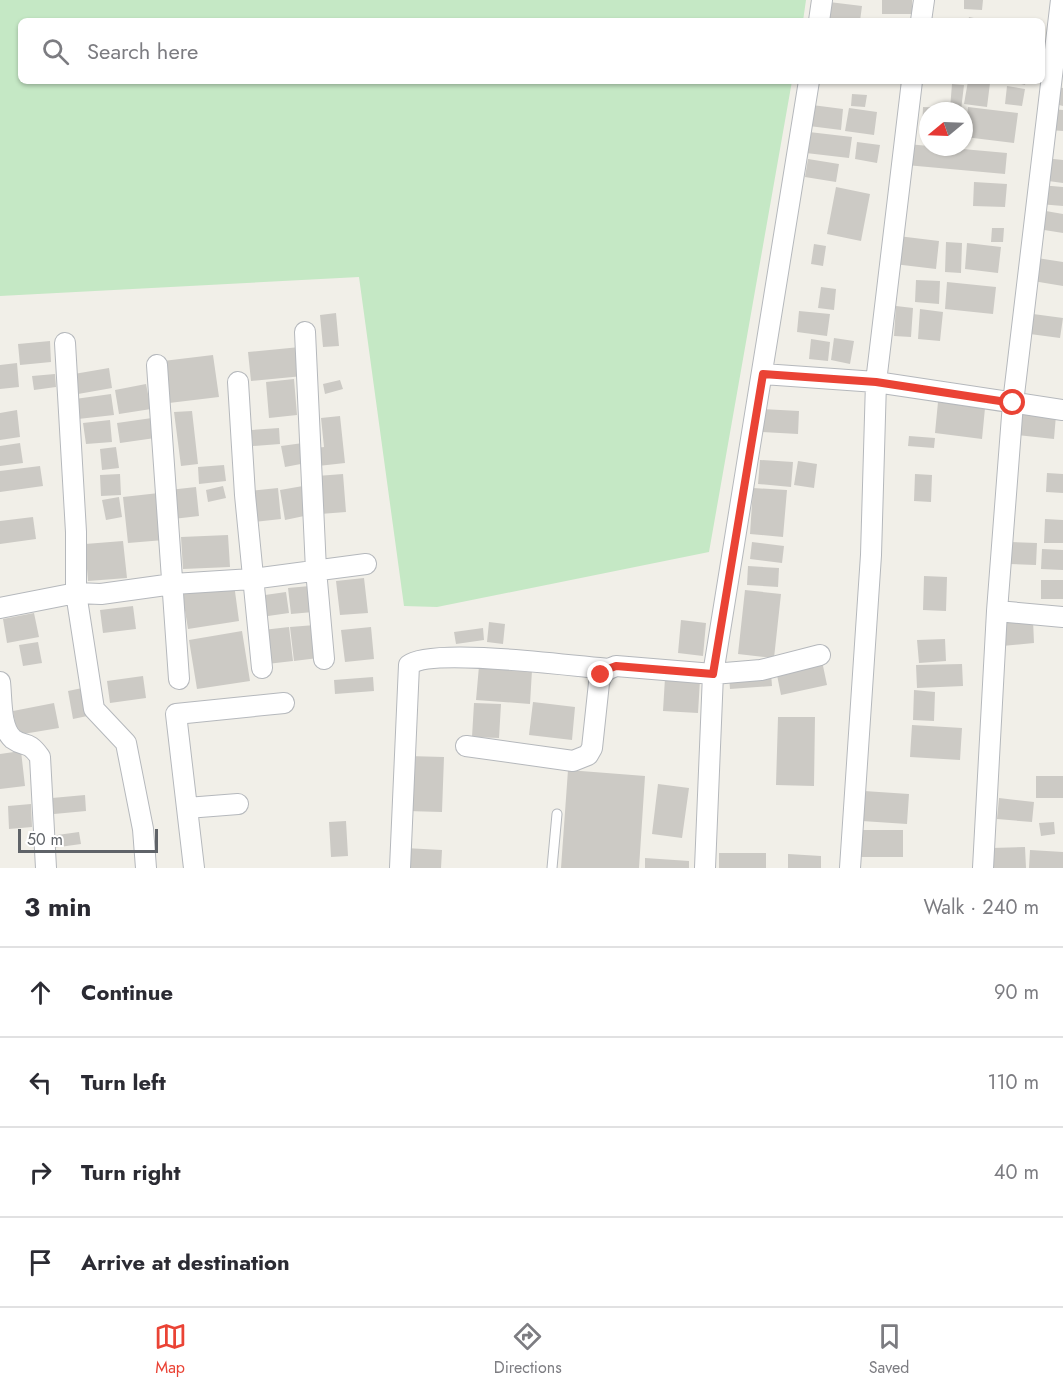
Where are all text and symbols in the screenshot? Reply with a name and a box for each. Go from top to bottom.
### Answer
search box [18,18,1045,84]
icon: search [39,35,72,68]
text: Search here [87,35,198,67]
north arrow [919,102,973,156]
route start [999,389,1025,415]
route end [587,661,613,687]
scale bar [18,826,158,854]
text: 50 m [27,828,63,851]
text: 3 min [24,888,91,926]
text: Walk · 240 m [924,893,1039,922]
icon: ahead [24,976,57,1009]
text: Continue [81,976,173,1008]
text: 90 m [994,978,1039,1007]
icon: left [24,1066,57,1099]
text: Turn left [81,1066,166,1098]
text: 110 m [987,1068,1039,1097]
icon: right [24,1156,57,1189]
text: Turn right [81,1156,181,1188]
text: 40 m [994,1158,1039,1187]
icon: arrive [24,1246,57,1279]
text: Arrive at destination [81,1246,290,1278]
tab: Map [154,1320,187,1379]
tab: Directions [494,1320,562,1379]
tab: Saved [869,1320,909,1379]

